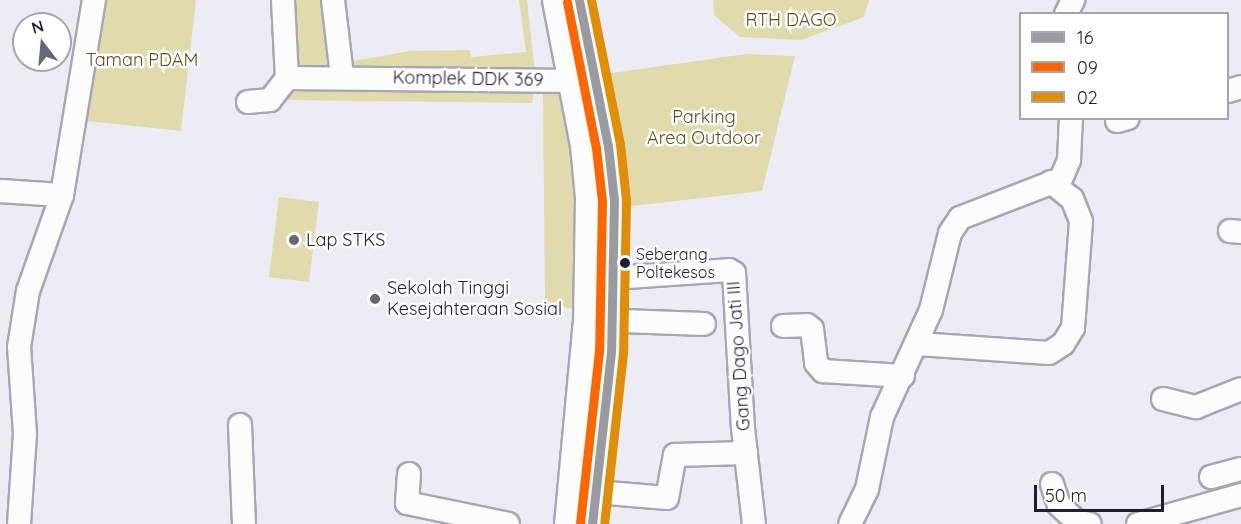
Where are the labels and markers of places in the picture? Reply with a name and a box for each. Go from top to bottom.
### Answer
place label: Lap STKS [306,229,385,251]
marker: Lap STKS [287,233,301,247]
place label: Seberang Poltekesos [636,244,715,282]
marker: Seberang Poltekesos [619,257,631,269]
place label: Sekolah Tinggi Kesejahteraan Sosial [387,278,562,320]
marker: Sekolah Tinggi Kesejahteraan Sosial [368,292,382,306]

